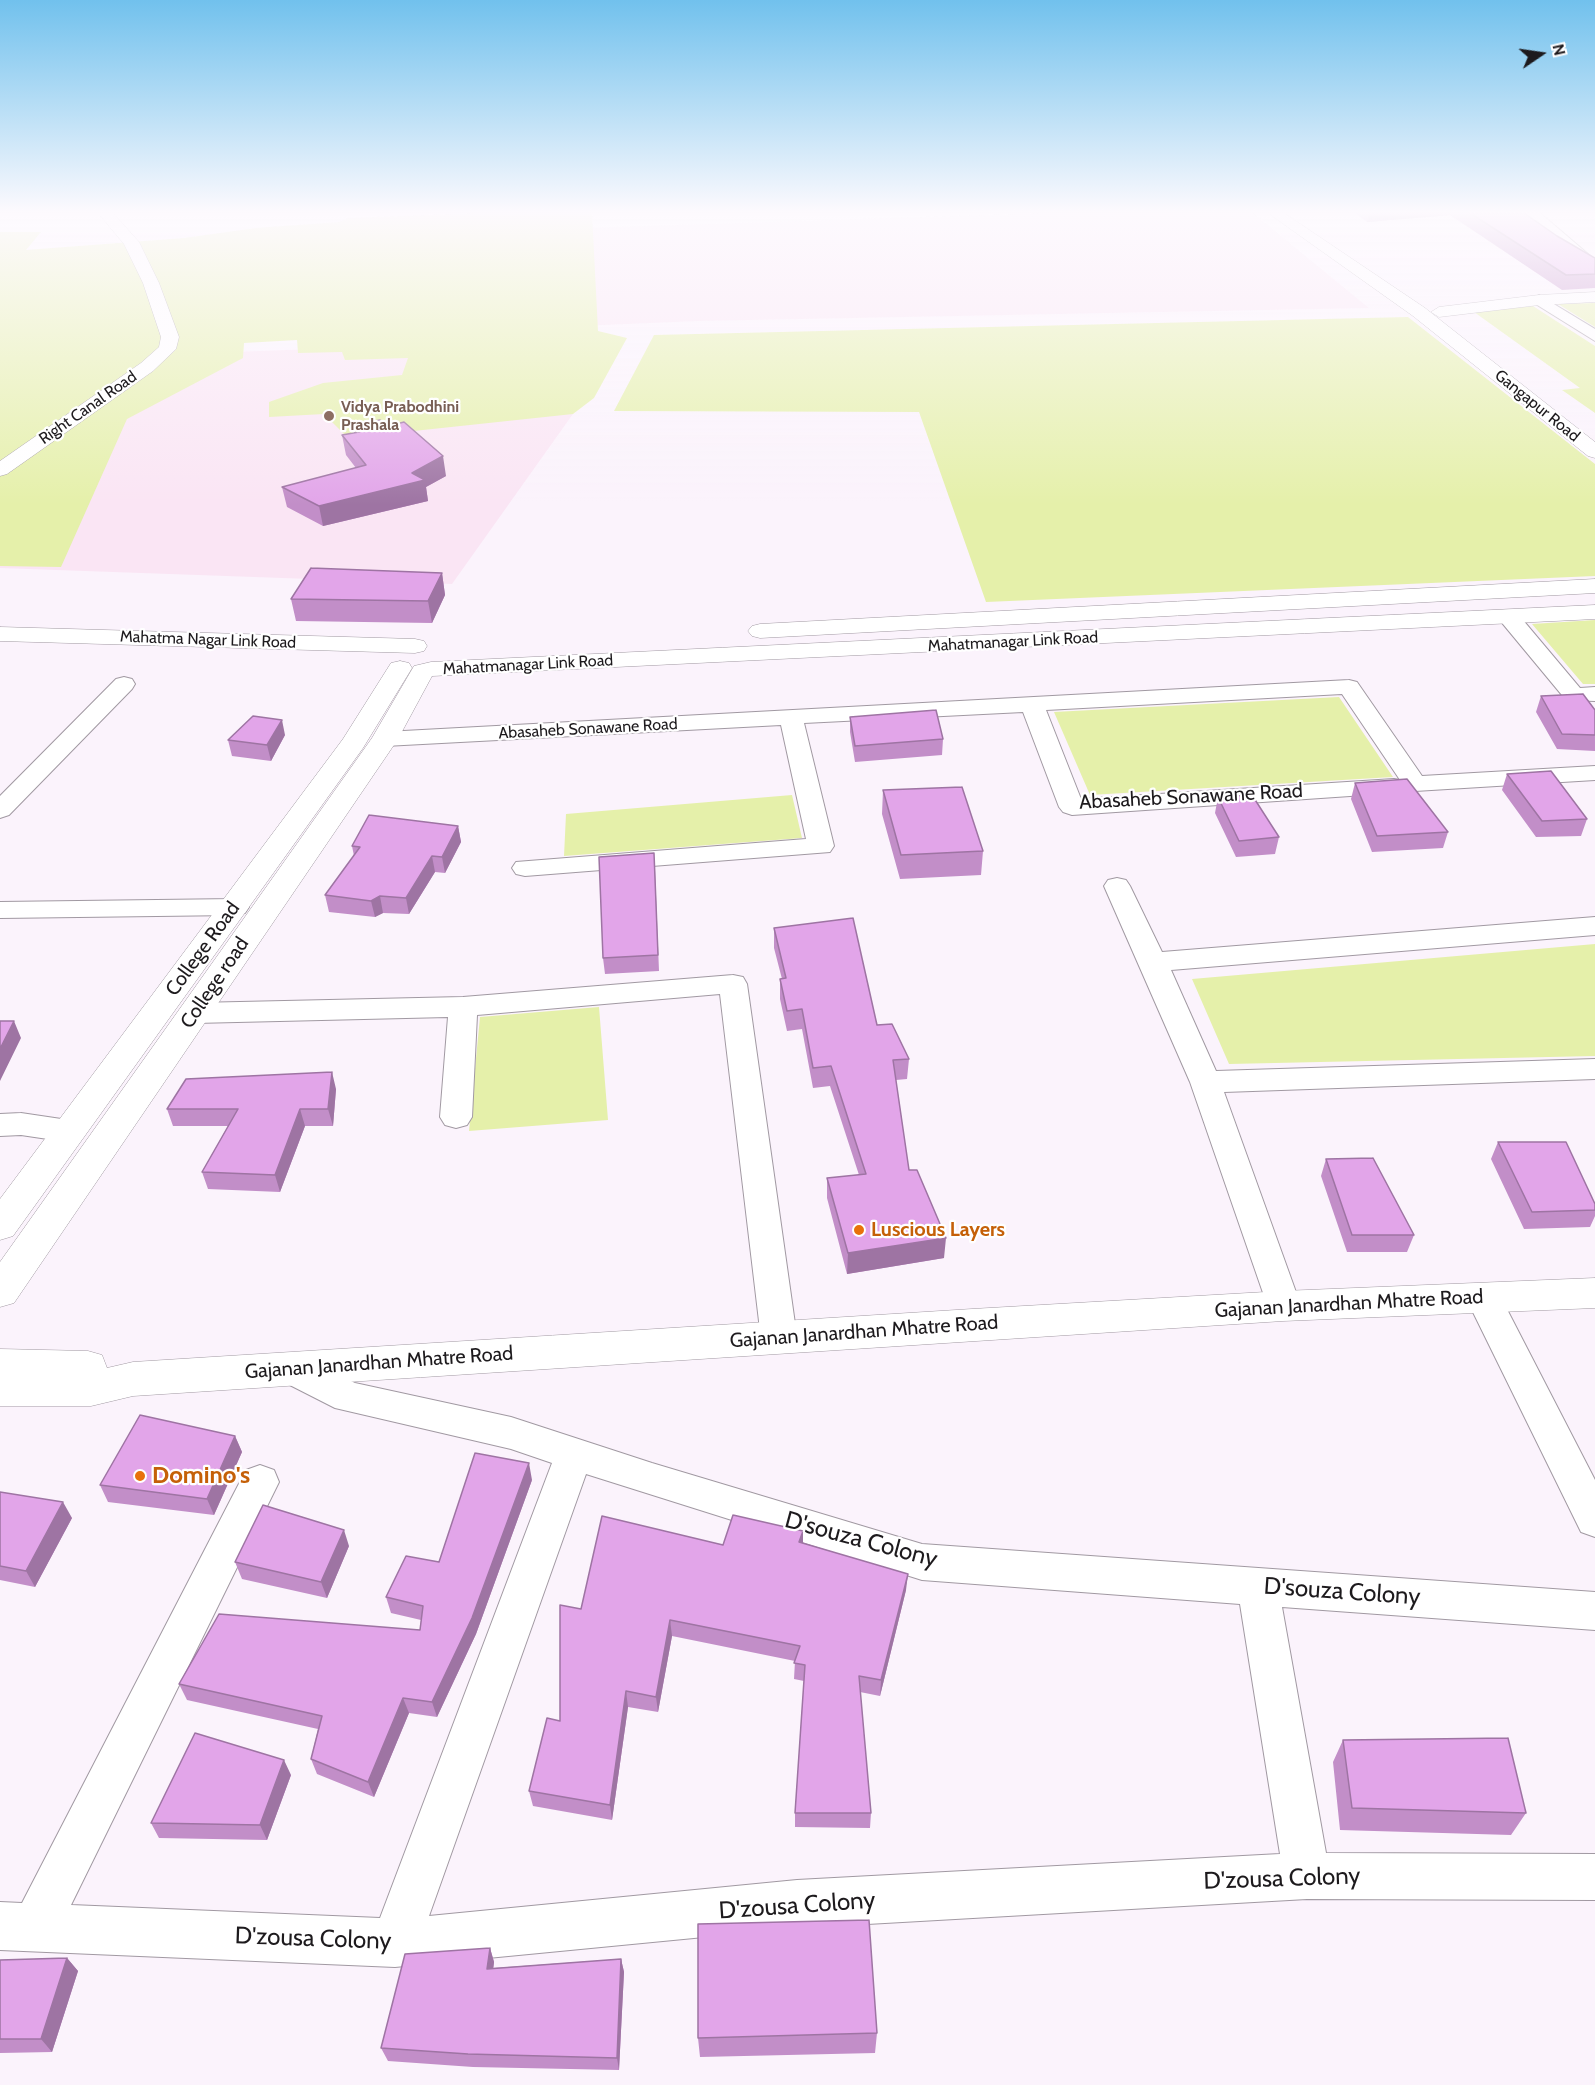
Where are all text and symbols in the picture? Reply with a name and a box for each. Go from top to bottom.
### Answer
north arrow [1511,24,1571,84]
text: N [1548,42,1570,57]
street label: Gangapur Road [1491,366,1583,446]
street label: Right Canal Road [36,367,140,449]
place label: Vidya Prabodhini Prashala [341,397,459,435]
marker: Vidya Prabodhini Prashala [322,409,336,423]
street label: Mahatma Nagar Link Road [120,627,296,653]
street label: Mahatmanagar Link Road [927,628,1099,656]
street label: Mahatmanagar Link Road [442,651,614,679]
street label: Abasaheb Sonawane Road [498,715,678,743]
street label: Abasaheb Sonawane Road [1078,779,1304,815]
street label: College Road [161,897,245,1001]
street label: College road [176,933,254,1033]
place label: Luscious Layers [871,1218,1005,1242]
marker: Luscious Layers [852,1223,866,1237]
street label: Gajanan Janardhan Mhatre Road [1214,1285,1484,1323]
street label: Gajanan Janardhan Mhatre Road [729,1311,999,1353]
street label: Gajanan Janardhan Mhatre Road [244,1342,514,1384]
place label: Domino's [152,1462,250,1490]
marker: Domino's [133,1469,147,1483]
street label: D'souza Colony [782,1506,940,1574]
street label: D'souza Colony [1263,1572,1421,1612]
street label: D'zousa Colony [1203,1862,1361,1896]
street label: D'zousa Colony [718,1886,876,1926]
street label: D'zousa Colony [234,1922,392,1956]

